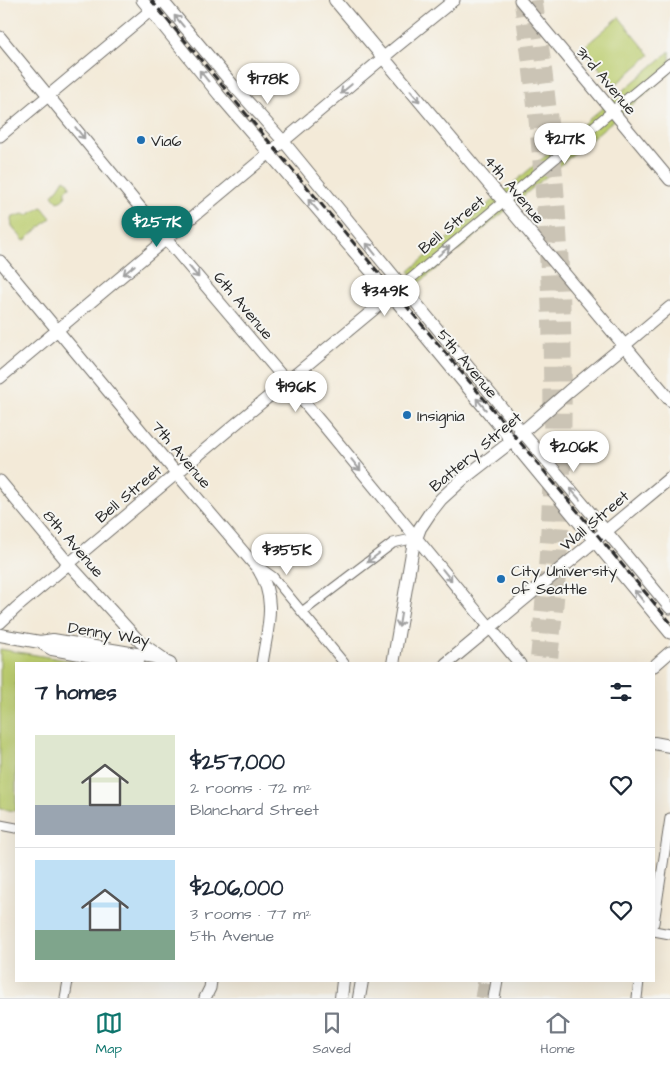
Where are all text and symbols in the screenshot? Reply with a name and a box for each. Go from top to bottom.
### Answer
one-way arrow [174,14,185,27]
street label: 3rd Avenue [571,42,642,120]
pin: $178K [233,62,303,105]
text: $178K [248,68,288,90]
one-way arrow [199,70,210,83]
one-way arrow [340,84,353,95]
one-way arrow [409,89,421,102]
pin: $217K [530,122,600,165]
one-way arrow [74,126,85,139]
text: $217K [545,128,585,150]
place label: Via6 [151,130,182,152]
marker: Via6 [135,134,147,146]
street label: 4th Avenue [479,151,550,229]
street label: Bell Street [414,190,490,259]
one-way arrow [308,199,319,212]
pin: $257K [122,206,192,248]
text: $257K [133,211,181,233]
one-way arrow [365,242,376,255]
one-way arrow [437,245,450,257]
one-way arrow [123,265,136,276]
one-way arrow [188,265,199,278]
street label: 6th Avenue [208,267,278,345]
pin: $349K [350,274,420,317]
text: $349K [362,280,408,302]
street label: 5th Avenue [432,324,503,403]
pin: $196K [261,370,331,413]
text: $196K [276,376,316,398]
one-way arrow [476,398,487,411]
place label: Insignia [417,405,465,428]
street label: Battery Street [425,406,528,498]
marker: Insignia [401,409,413,421]
street label: 7th Avenue [146,416,216,494]
pin: $206K [539,430,609,473]
text: $206K [550,436,598,458]
one-way arrow [350,458,361,471]
street label: Bell Street [91,459,167,528]
street label: Wall Street [555,485,634,556]
one-way arrow [569,487,580,500]
street label: 8th Avenue [38,505,109,583]
pin: $355K [252,534,322,576]
text: $355K [262,539,312,561]
one-way arrow [367,552,380,563]
place label: City University of Seattle [511,560,618,600]
one-way arrow [441,569,452,582]
marker: City University of Seattle [495,573,507,585]
one-way arrow [633,589,644,602]
one-way arrow [395,612,405,628]
street label: Denny Way [66,617,151,652]
text: 7 homes [35,678,117,707]
icon: filters [607,678,635,706]
text: $257,000 [190,748,285,777]
icon: home [75,755,135,815]
icon: heart [607,771,635,799]
text: 2 rooms · 72 m² [190,777,312,799]
text: Blanchard Street [190,799,319,821]
text: $206,000 [190,874,284,903]
icon: home [75,880,135,940]
icon: heart [607,896,635,924]
text: 3 rooms · 77 m² [190,903,311,925]
text: 5th Avenue [190,925,274,947]
tab: Map [95,1009,123,1059]
tab: Saved [313,1009,351,1059]
tab: Home [540,1009,575,1059]

